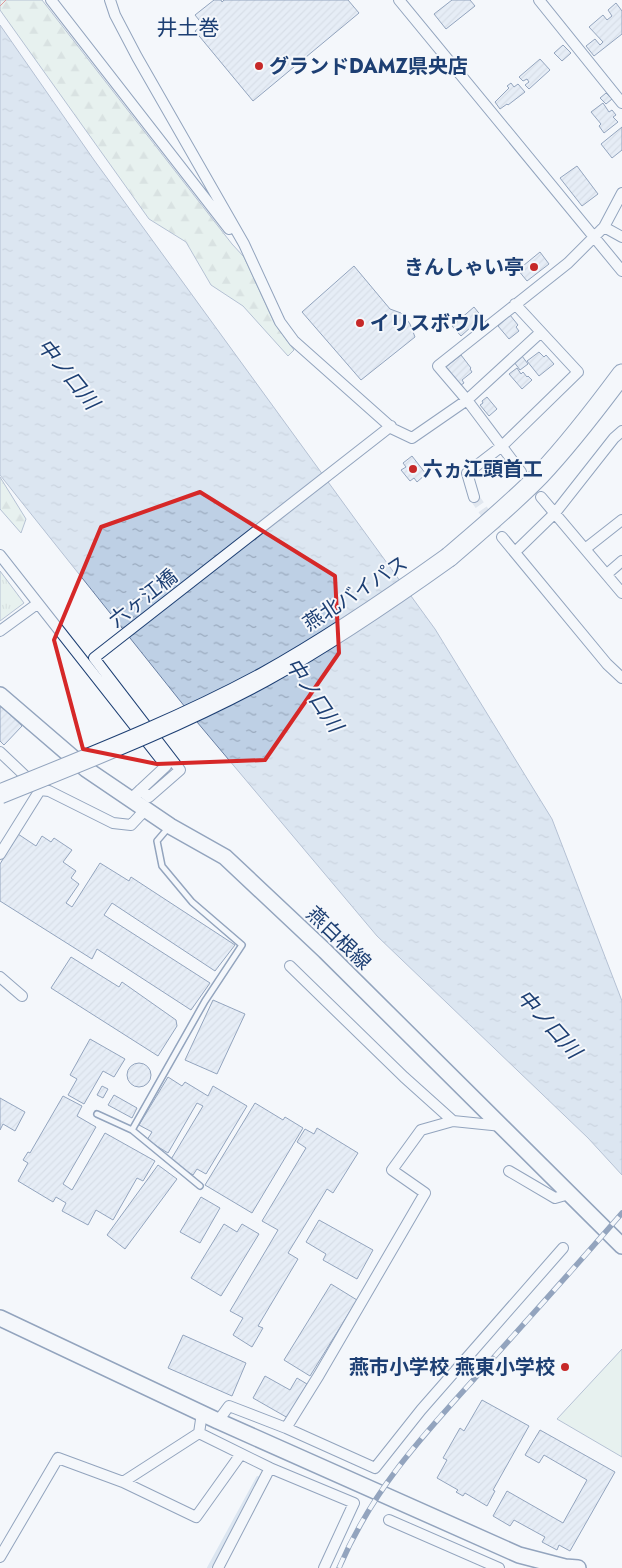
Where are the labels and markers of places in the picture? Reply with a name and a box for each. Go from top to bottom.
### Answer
place label: グランドDAMZ県央店 [269,52,468,81]
marker: グランドDAMZ県央店 [253,60,265,72]
place label: きんしゃい亭 [404,253,524,282]
marker: きんしゃい亭 [528,261,540,273]
place label: イリスボウル [370,309,490,338]
marker: イリスボウル [354,317,366,329]
place label: 六ヵ江頭首工 [423,455,543,484]
marker: 六ヵ江頭首工 [407,463,419,475]
place label: 燕市小学校 燕東小学校 [349,1353,555,1382]
marker: 燕市小学校 燕東小学校 [559,1361,571,1373]

